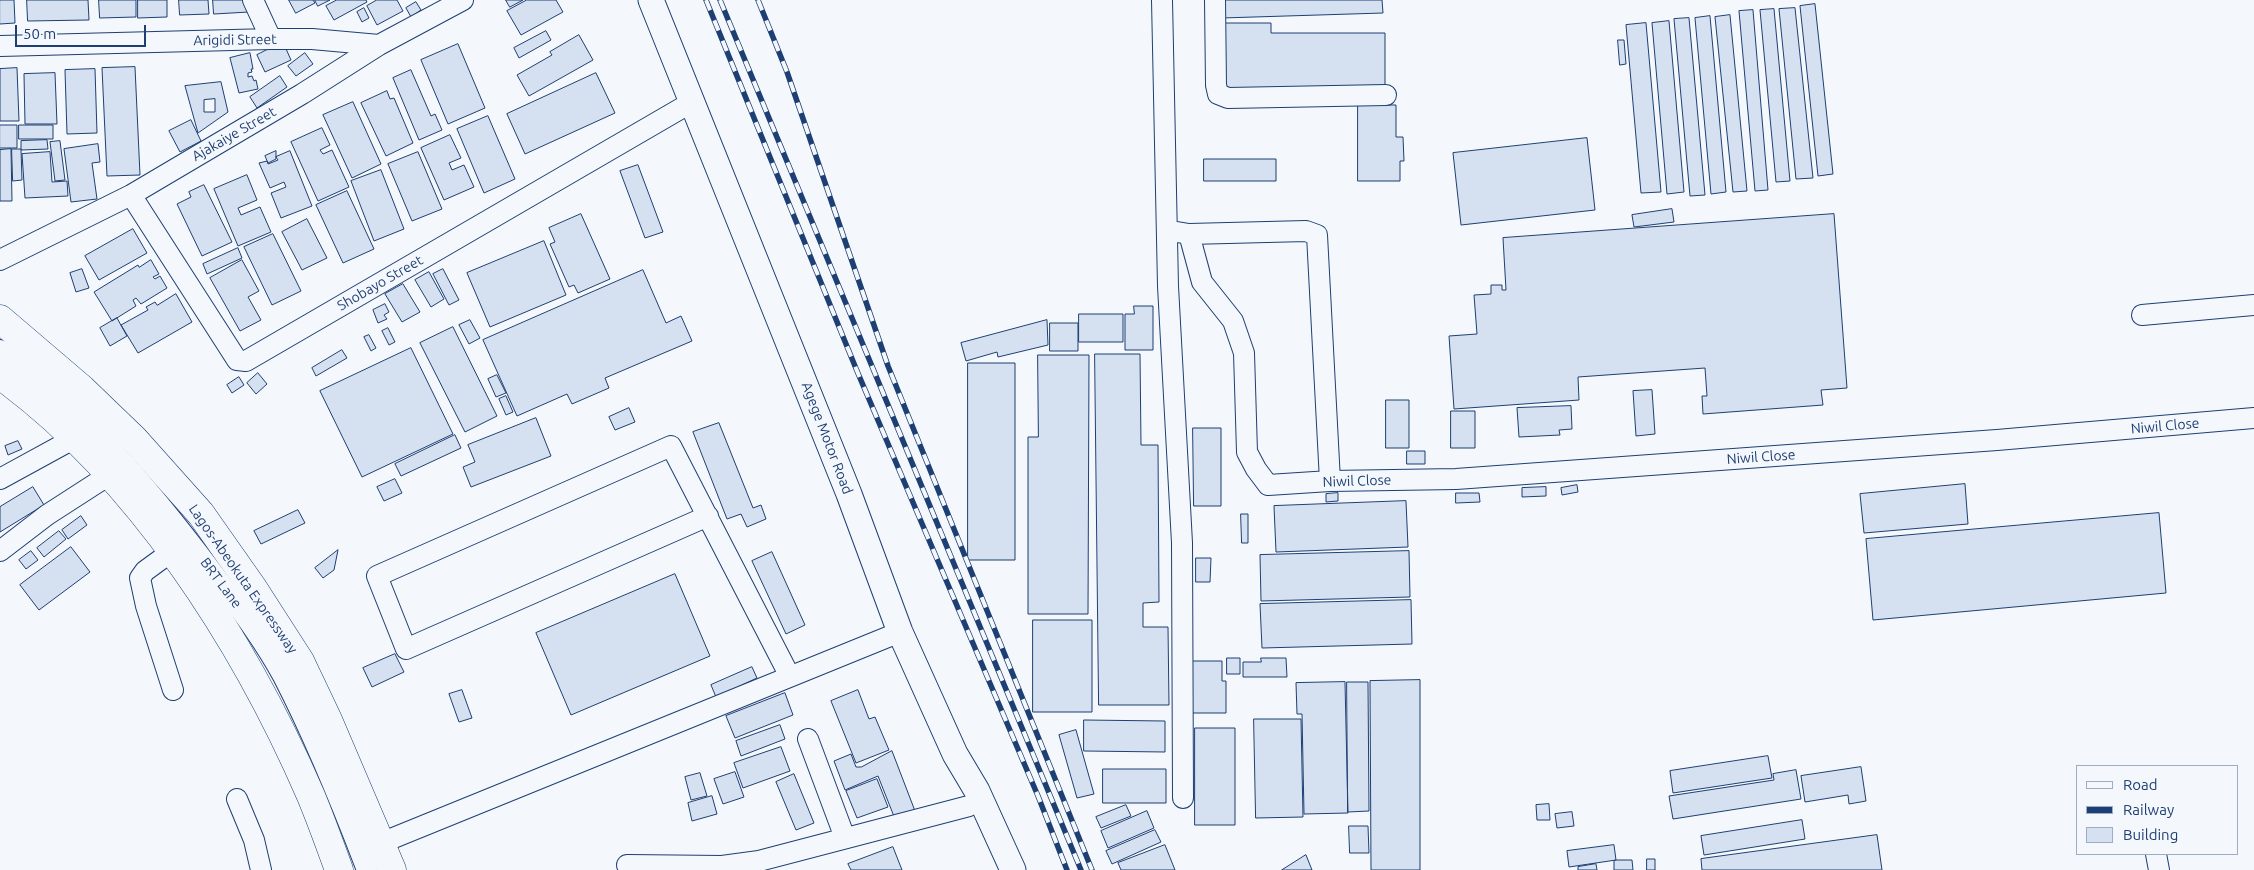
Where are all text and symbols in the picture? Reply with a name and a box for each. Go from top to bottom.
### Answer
scale bar [18,15,149,47]
text: 50 m [23,25,56,42]
street label: Arigidi Street [193,31,277,49]
street label: Ajakaiye Street [189,103,279,165]
street label: Shobayo Street [334,252,426,314]
street label: Agege Motor Road [798,380,856,496]
street label: Niwil Close [2130,415,2200,437]
street label: Niwil Close [1726,446,1796,468]
street label: Niwil Close [1322,471,1392,491]
street label: Lagos-Abeokuta Expressway [185,501,301,657]
street label: BRT Lane [197,555,245,611]
legend [2076,765,2239,855]
text: Road [2123,776,2158,793]
text: Railway [2123,801,2174,818]
text: Building [2123,826,2178,843]

